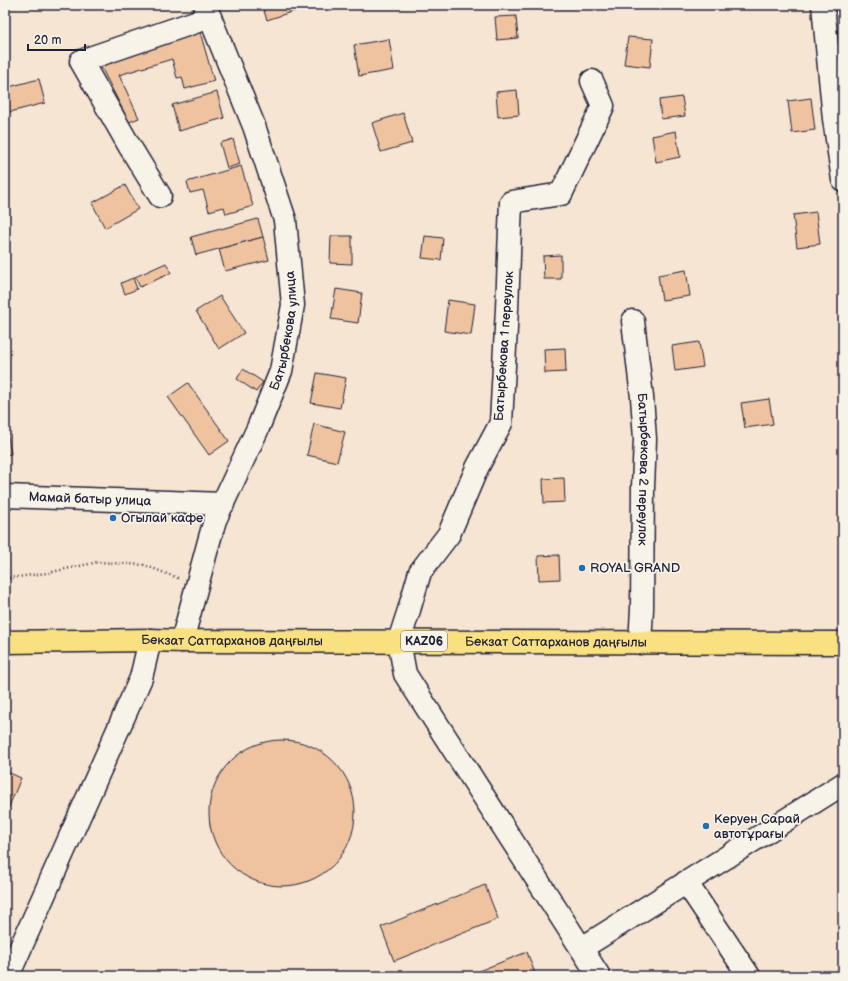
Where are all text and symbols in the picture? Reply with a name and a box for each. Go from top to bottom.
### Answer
scale bar [28,26,85,52]
text: 20 m [34,33,61,48]
street label: Батырбекова улица [266,270,301,393]
street label: Батырбекова 1 переулок [491,270,517,421]
street label: Батырбекова 2 переулок [634,392,653,546]
street label: Мамай батыр улица [28,489,152,509]
place label: Огылай кафе [121,510,203,526]
marker: Огылай кафе [108,513,118,523]
place label: ROYAL GRAND [590,560,680,576]
marker: ROYAL GRAND [577,563,587,573]
road number: KАZ06 [401,631,447,651]
street label: Бекзат Саттарханов даңғылы [141,632,323,649]
street label: Бекзат Саттарханов даңғылы [465,634,647,651]
place label: Керуен Сарай автотұрағы [714,811,800,842]
marker: Керуен Сарай автотұрағы [701,821,711,831]

